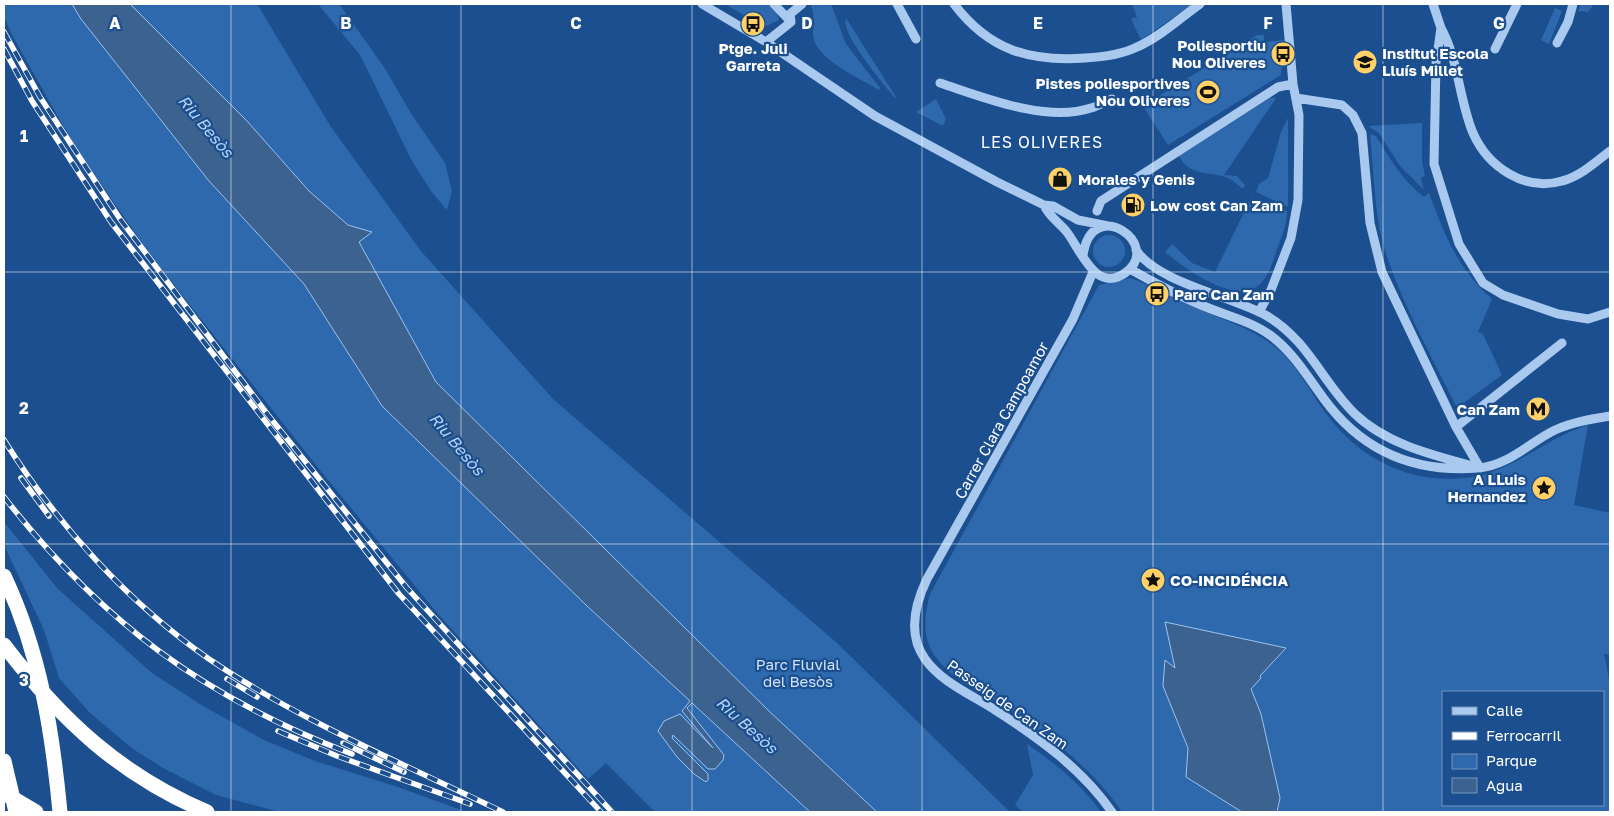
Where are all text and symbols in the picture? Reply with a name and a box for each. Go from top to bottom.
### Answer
bus stop icon: Ptge. Juli Garreta [740,11,766,37]
text: A [109,13,121,33]
text: B [340,13,352,33]
text: C [570,13,582,33]
text: D [801,13,813,33]
text: E [1033,13,1043,33]
text: F [1263,13,1273,33]
text: G [1493,13,1505,33]
place label: Poliesportiu Nou Oliveres [1172,36,1266,71]
place label: Ptge. Juli Garreta [718,39,788,74]
bus stop icon: Poliesportiu Nou Oliveres [1270,41,1296,67]
place label: Institut Escola Lluís Millet [1382,44,1489,79]
school or university icon: Institut Escola Lluís Millet [1352,49,1378,75]
place label: Pistes poliesportives Nou Oliveres [1035,74,1190,109]
sports icon: Pistes poliesportives Nou Oliveres [1195,79,1221,105]
water label: Riu Besòs [174,91,239,162]
text: 1 [20,126,28,146]
district label: LES OLIVERES [981,132,1103,152]
shop icon: Morales y Genis [1047,166,1073,192]
place label: Morales y Genis [1078,170,1195,188]
fuel station icon: Low cost Can Zam [1120,192,1146,218]
place label: Low cost Can Zam [1150,196,1283,214]
bus stop icon: Parc Can Zam [1144,281,1170,307]
place label: Parc Can Zam [1174,285,1274,303]
street label: Carrer Clara Campoamor [950,338,1052,502]
metro station icon: Can Zam [1525,396,1551,422]
text: 2 [19,398,29,418]
place label: Can Zam [1457,400,1520,418]
water label: Riu Besòs [425,409,490,480]
place label: A LLuis Hernandez [1447,470,1526,505]
place icon: A LLuis Hernandez [1531,475,1557,501]
place icon: CO-INCIDÉNCIA [1140,567,1166,593]
place label: CO-INCIDÉNCIA [1170,571,1288,589]
park label: Parc Fluvial del Besòs [756,655,840,690]
street label: Passeig de Can Zam [944,655,1072,753]
text: 3 [19,670,29,690]
legend [1442,691,1604,806]
water label: Riu Besòs [712,692,783,759]
text: Calle [1486,701,1523,719]
text: Ferrocarril [1486,726,1561,744]
text: Parque [1486,751,1537,769]
text: Agua [1486,776,1523,794]

